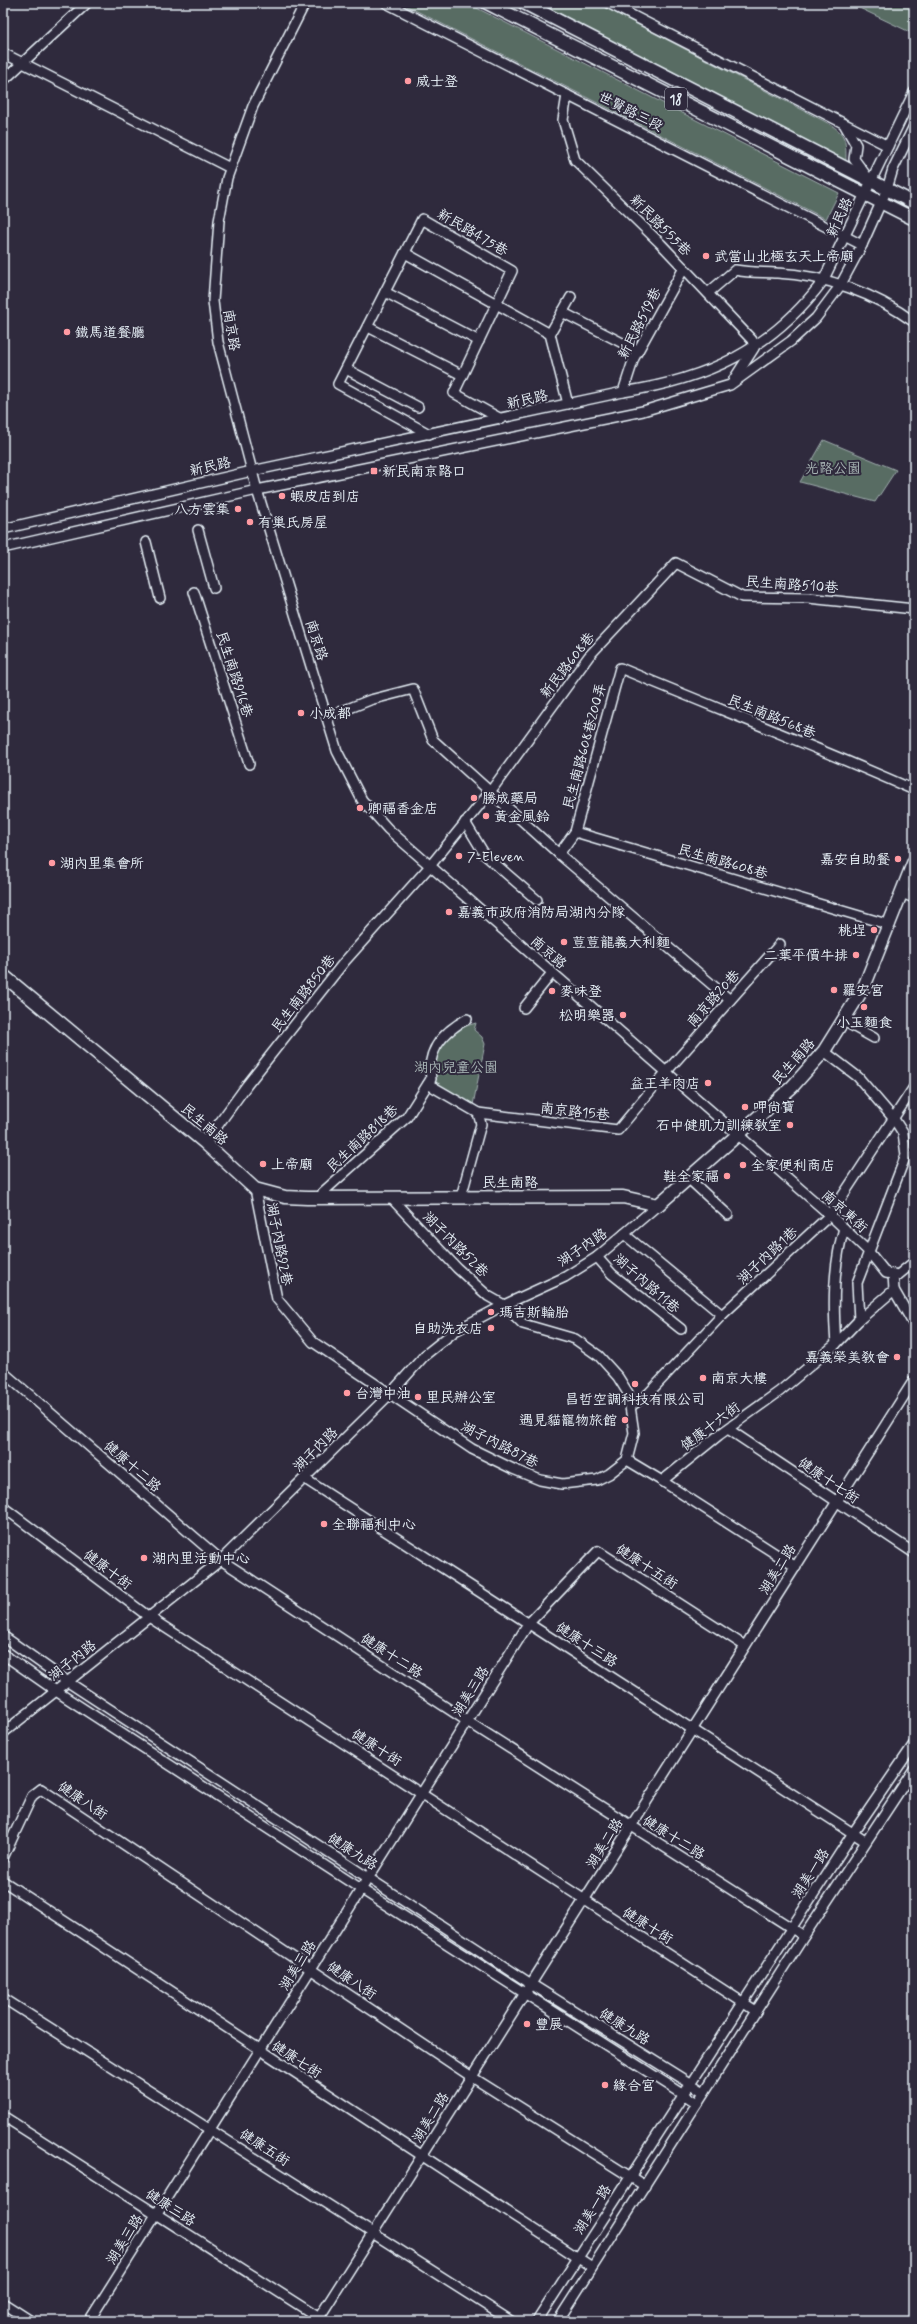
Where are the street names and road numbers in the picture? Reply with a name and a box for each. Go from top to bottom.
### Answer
street label: 世賢路三段 [595,88,666,136]
road number: 18 [665,88,687,110]
street label: 新民路555巷 [626,191,696,261]
street label: 新民路 [823,195,857,240]
street label: 新民路475巷 [434,205,512,261]
street label: 新民路519巷 [614,284,666,362]
street label: 南京路 [219,308,243,352]
street label: 新民路 [505,386,550,413]
street label: 新民路 [188,453,233,480]
street label: 民生南路510巷 [745,573,840,597]
street label: 南京路 [301,618,331,663]
street label: 新民路608巷 [536,628,600,702]
street label: 民生南路916巷 [212,629,257,721]
street label: 民生南路608巷200弄 [559,681,610,811]
street label: 民生南路568巷 [725,691,819,743]
street label: 民生南路608巷 [676,841,771,884]
street label: 南京路 [527,932,570,973]
street label: 民生南路850巷 [268,950,340,1036]
street label: 南京路20巷 [683,966,745,1031]
street label: 民生南路 [768,1035,819,1088]
street label: 南京路15巷 [539,1099,611,1125]
street label: 民生南路 [177,1100,232,1150]
street label: 民生南路818巷 [323,1100,403,1177]
street label: 民生南路 [482,1174,538,1192]
street label: 南京東街 [818,1186,871,1237]
street label: 湖子內路92巷 [262,1201,296,1288]
street label: 湖子內路52巷 [419,1208,493,1282]
street label: 湖子內路1巷 [734,1222,802,1288]
street label: 湖子內路 [554,1225,611,1271]
street label: 湖子內路11巷 [609,1250,684,1318]
street label: 健康十六街 [677,1399,744,1455]
street label: 湖子內路87巷 [458,1418,542,1473]
street label: 湖子內路 [290,1424,342,1476]
street label: 健康十二路 [100,1437,165,1497]
street label: 健康十七街 [794,1454,862,1508]
street label: 健康十五街 [612,1540,681,1593]
street label: 湖美二路 [755,1541,800,1598]
street label: 健康十街 [80,1546,135,1594]
street label: 健康十三路 [552,1618,621,1671]
street label: 健康十二路 [357,1629,426,1682]
street label: 湖子內路 [45,1636,100,1685]
street label: 湖美三路 [448,1663,493,1720]
street label: 健康十街 [348,1725,405,1771]
street label: 健康八街 [54,1778,111,1824]
street label: 健康十二路 [639,1812,708,1864]
street label: 湖美二路 [582,1815,627,1872]
street label: 健康九路 [324,1829,381,1875]
street label: 湖美一路 [788,1845,834,1902]
street label: 健康十街 [619,1903,676,1948]
street label: 湖美三路 [275,1937,320,1994]
street label: 健康八街 [323,1958,380,2004]
street label: 健康九路 [596,2004,653,2049]
street label: 健康七街 [268,2037,325,2083]
street label: 湖美二路 [408,2089,453,2146]
street label: 健康五街 [236,2125,293,2171]
street label: 湖美一路 [570,2181,616,2238]
street label: 健康三路 [142,2185,199,2231]
street label: 湖美三路 [102,2211,147,2268]

